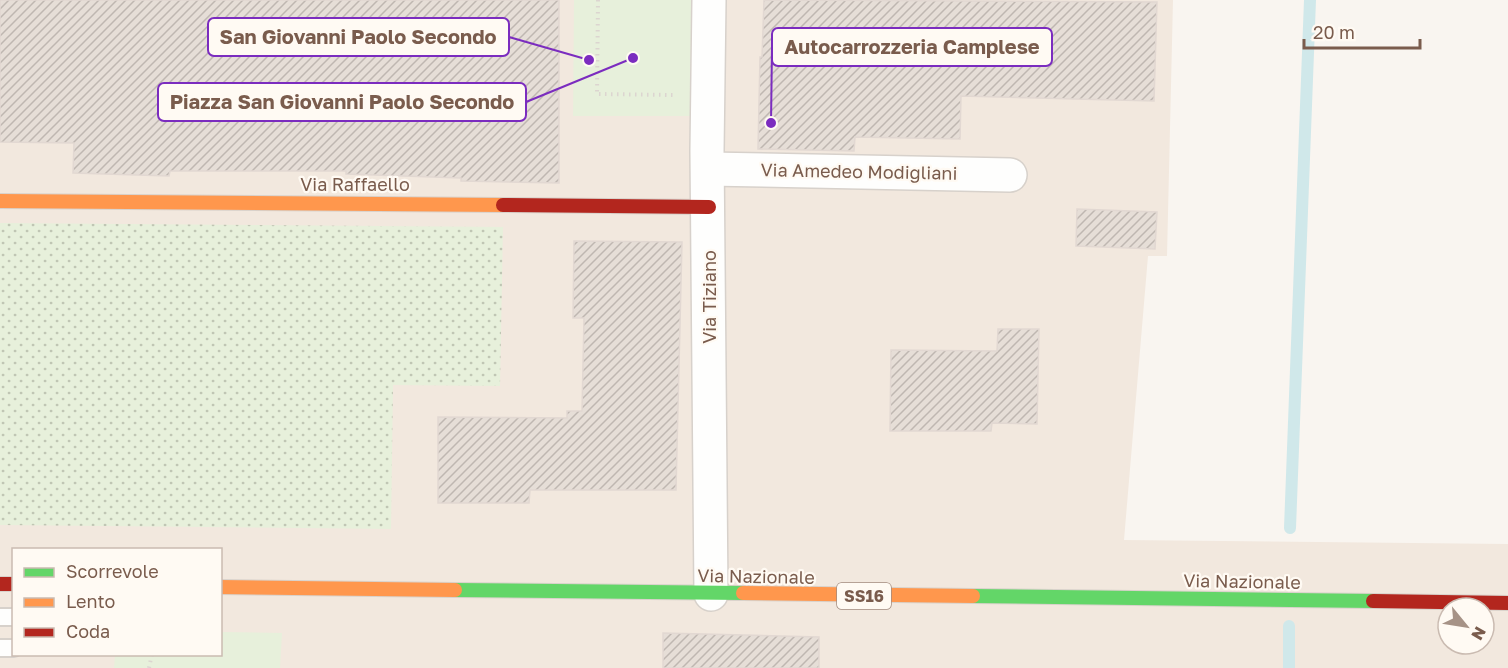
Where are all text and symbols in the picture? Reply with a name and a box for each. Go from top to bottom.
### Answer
scale bar [1304,12,1420,50]
callout: San Giovanni Paolo Secondo [208,18,509,56]
text: 20 m [1313,21,1355,43]
text: San Giovanni Paolo Secondo [220,24,496,48]
callout: Autocarrozzeria Camplese [772,28,1052,66]
text: Autocarrozzeria Camplese [784,34,1040,58]
callout: Piazza San Giovanni Paolo Secondo [158,83,526,121]
text: Piazza San Giovanni Paolo Secondo [170,89,514,113]
street label: Via Amedeo Modigliani [760,158,958,184]
street label: Via Raffaello [300,173,410,195]
street label: Via Tiziano [698,250,720,344]
legend [12,548,222,656]
text: Scorrevole [66,560,159,582]
street label: Via Nazionale [697,564,815,588]
street label: Via Nazionale [1183,569,1301,593]
road number: SS16 [837,583,891,609]
text: Lento [66,590,115,612]
north arrow [1436,596,1496,656]
text: Coda [66,620,110,642]
text: N [1467,623,1491,644]

